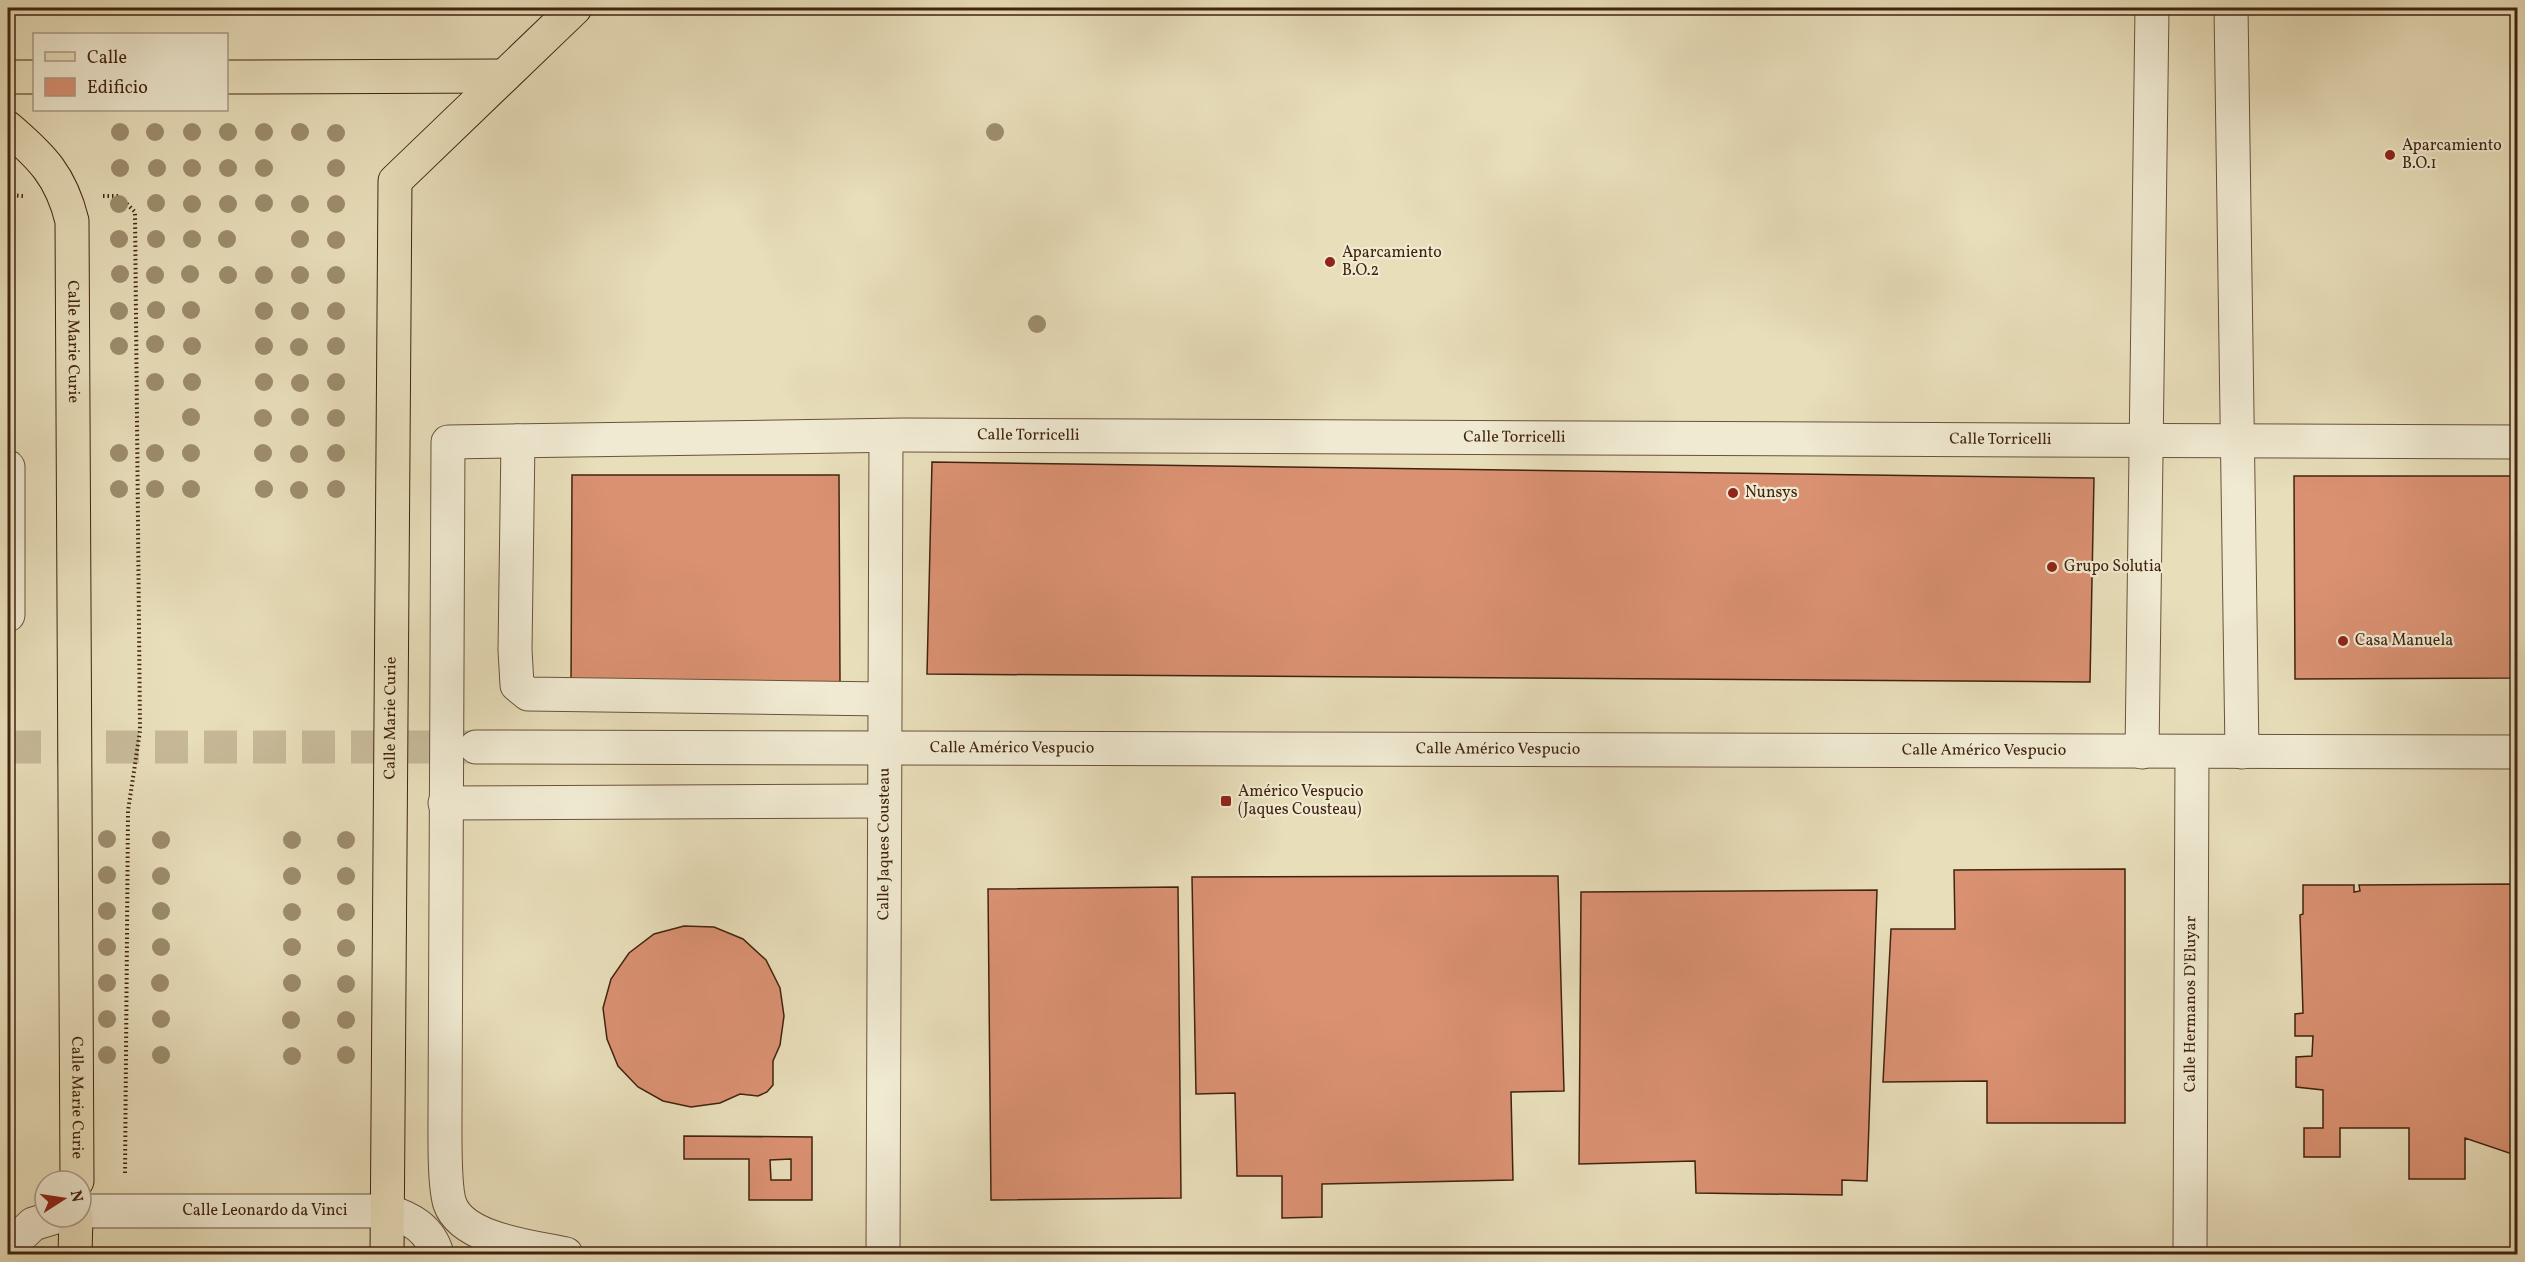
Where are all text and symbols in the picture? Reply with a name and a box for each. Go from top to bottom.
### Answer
legend [33,33,228,111]
text: Calle [87,46,127,71]
text: Edificio [87,76,148,101]
place label: Aparcamiento B.O.1 [2402,135,2502,175]
marker: Aparcamiento B.O.1 [2383,148,2397,162]
place label: Aparcamiento B.O.2 [1342,242,1442,282]
marker: Aparcamiento B.O.2 [1323,255,1337,269]
street label: Calle Marie Curie [61,280,84,403]
street label: Calle Torricelli [977,424,1080,447]
street label: Calle Torricelli [1463,426,1566,449]
street label: Calle Torricelli [1949,429,2052,451]
place label: Nunsys [1745,482,1798,504]
marker: Nunsys [1726,486,1740,500]
place label: Grupo Solutia [2064,556,2162,578]
marker: Grupo Solutia [2045,560,2059,574]
place label: Casa Manuela [2355,630,2453,652]
marker: Casa Manuela [2336,634,2350,648]
street label: Calle Marie Curie [380,657,402,779]
street label: Calle Américo Vespucio [930,737,1094,760]
street label: Calle Américo Vespucio [1416,738,1580,761]
street label: Calle Américo Vespucio [1902,739,2066,762]
street label: Calle Jaques Cousteau [873,768,896,920]
place label: Américo Vespucio (Jaques Cousteau) [1238,781,1363,821]
marker: Américo Vespucio (Jaques Cousteau) [1219,794,1233,808]
street label: Calle Hermanos D'Eluyar [2180,916,2202,1092]
street label: Calle Marie Curie [65,1036,88,1159]
north arrow [33,1169,93,1229]
text: N [64,1188,88,1205]
street label: Calle Leonardo da Vinci [182,1200,348,1222]

